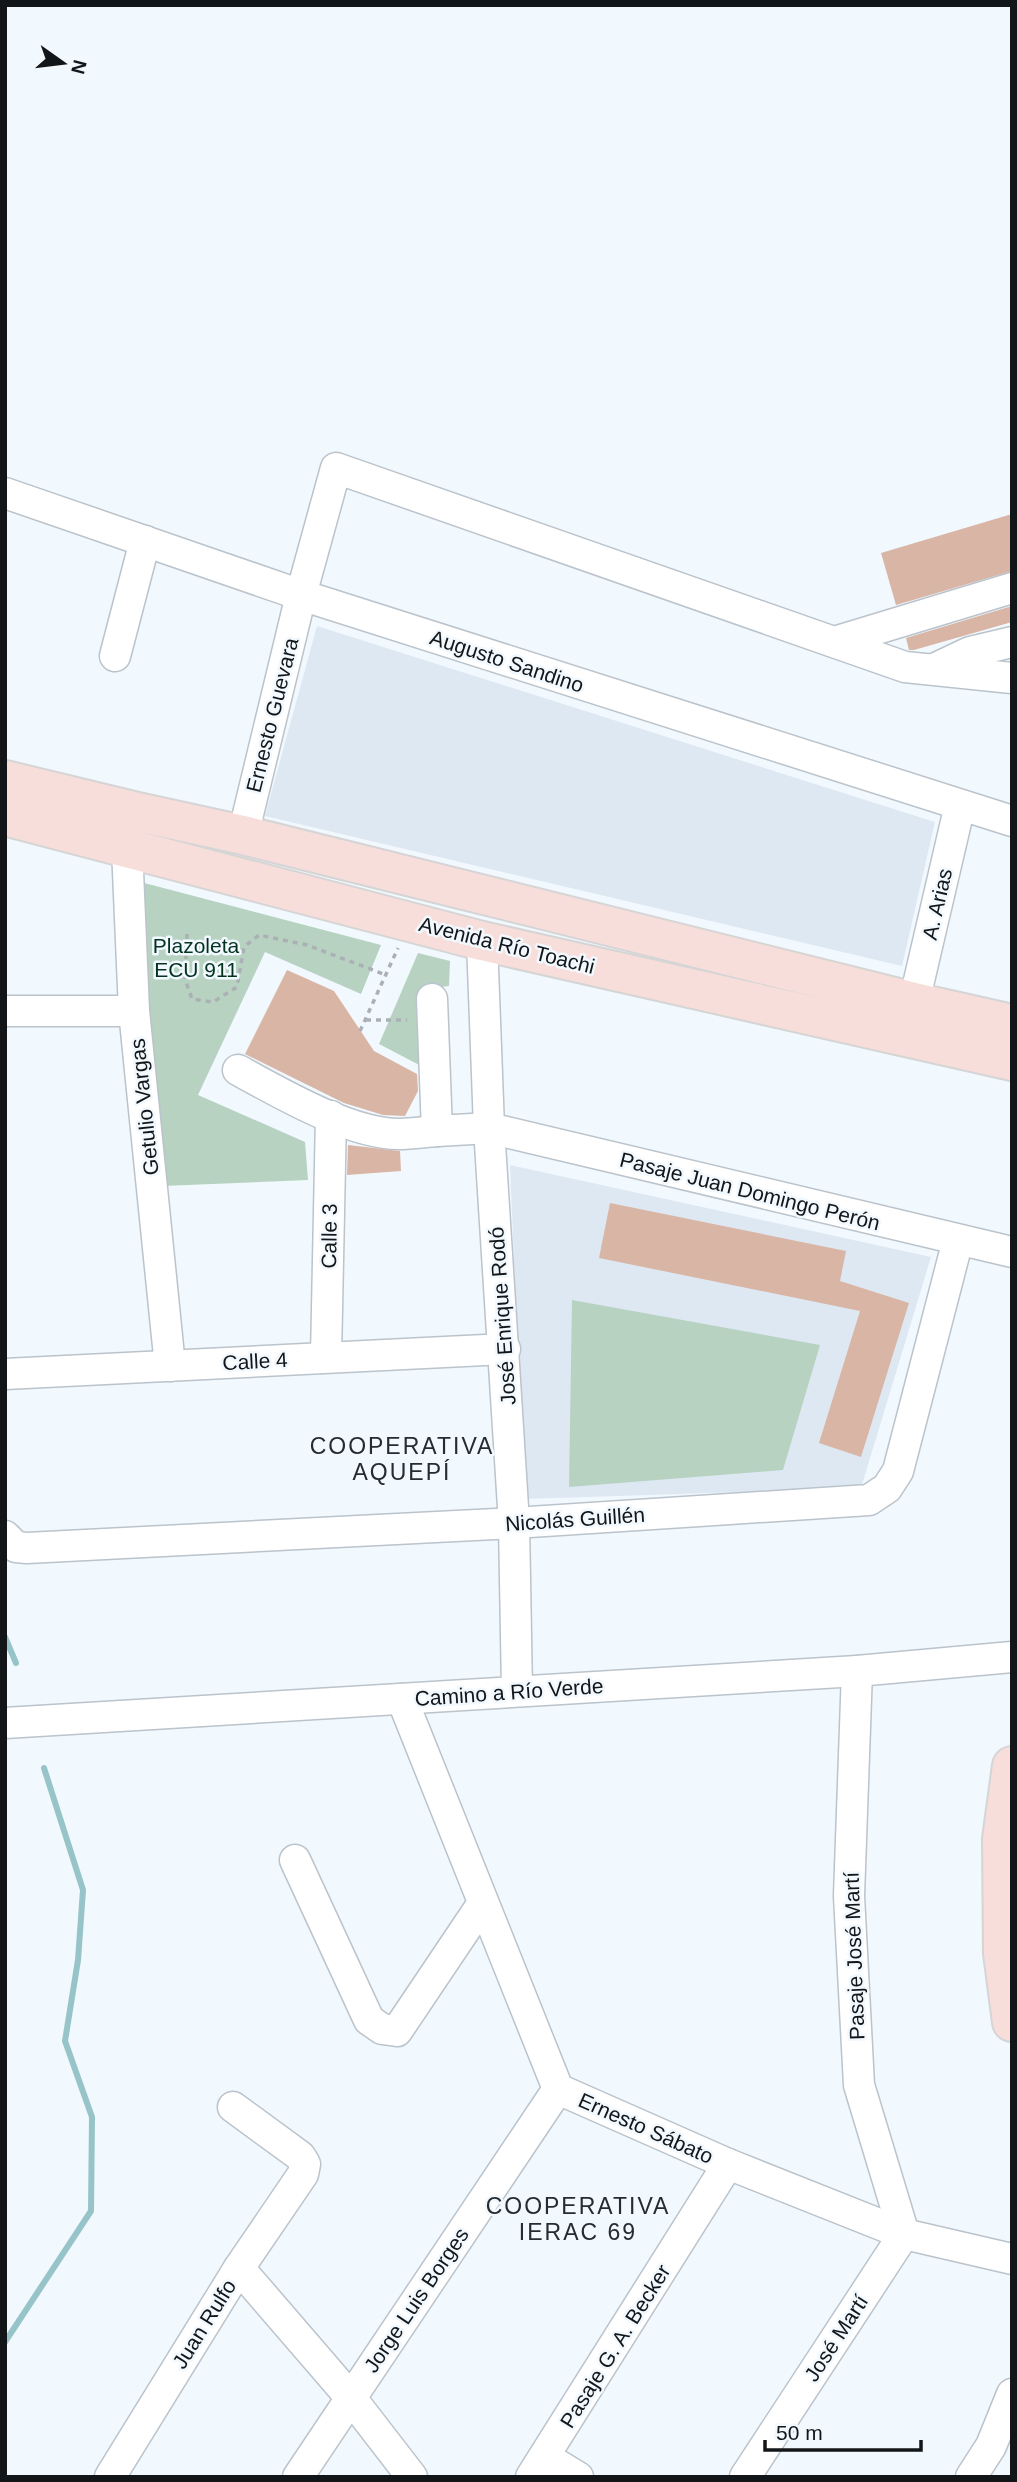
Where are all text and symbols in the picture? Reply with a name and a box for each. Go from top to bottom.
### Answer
north arrow [28,28,98,98]
text: N [67,58,91,76]
street label: Augusto Sandino [427,625,587,697]
street label: Ernesto Guevara [242,635,302,795]
street label: A. Arias [918,866,956,942]
street label: Avenida Río Toachi [417,912,597,978]
park label: Plazoleta ECU 911 [153,934,240,981]
street label: Getulio Vargas [125,1037,163,1177]
street label: Pasaje Juan Domingo Perón [618,1148,882,1234]
street label: Calle 3 [317,1203,341,1269]
street label: José Enrique Rodó [484,1226,520,1406]
street label: Calle 4 [222,1348,289,1374]
district label: COOPERATIVA AQUEPÍ [310,1433,494,1485]
street label: Nicolás Guillén [504,1503,646,1535]
street label: Camino a Río Verde [414,1674,604,1710]
street label: Pasaje José Martí [840,1871,868,2040]
street label: Ernesto Sábato [575,2088,717,2168]
district label: COOPERATIVA IERAC 69 [486,2193,670,2245]
street label: Jorge Luis Borges [359,2223,473,2377]
street label: Pasaje G. A. Becker [555,2260,675,2432]
street label: Juan Rulfo [168,2275,240,2373]
street label: José Martí [800,2290,872,2385]
scale bar [765,2408,921,2452]
text: 50 m [776,2421,823,2444]

